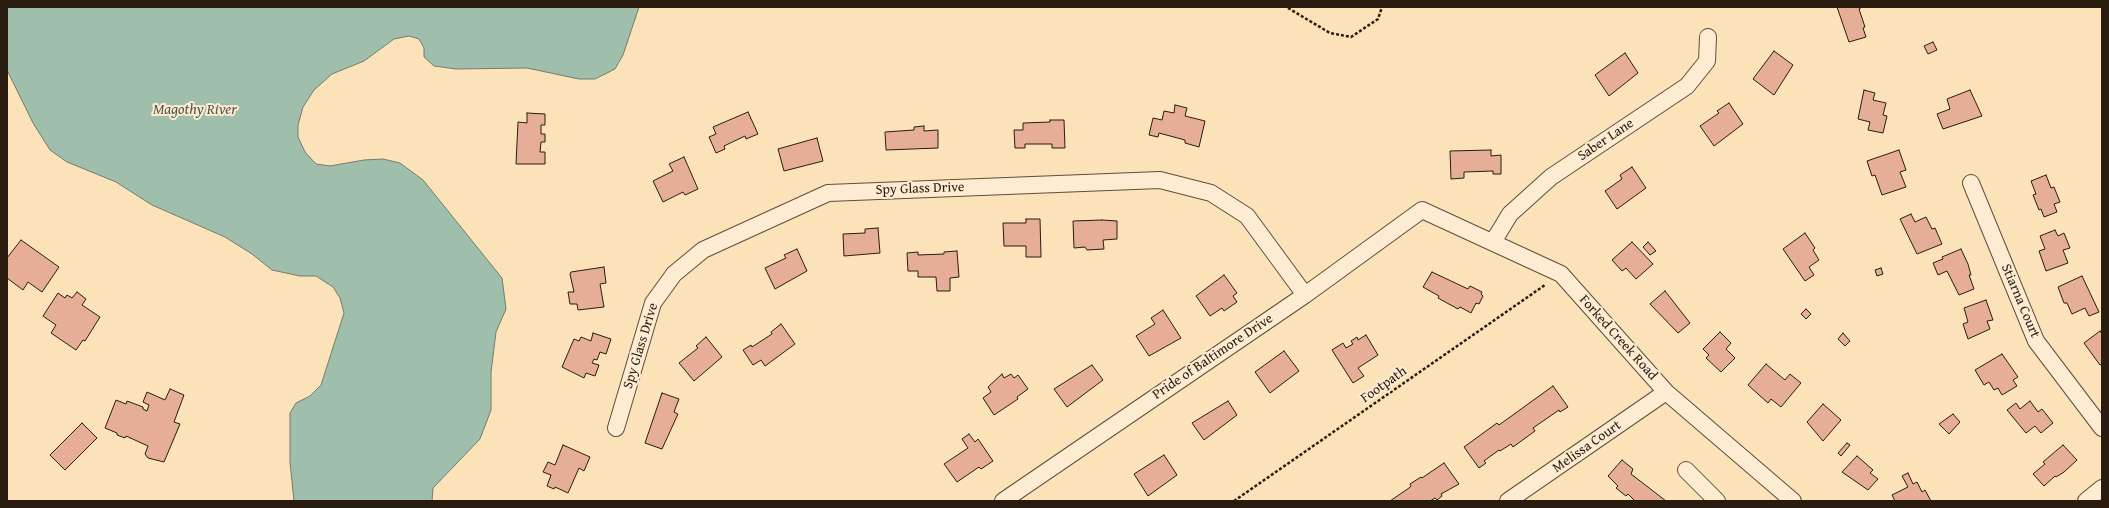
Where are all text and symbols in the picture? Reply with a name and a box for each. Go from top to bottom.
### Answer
water label: Magothy River [153,101,237,119]
street label: Saber Lane [1575,115,1637,165]
street label: Spy Glass Drive [875,179,965,199]
street label: Stiarna Court [1997,261,2043,341]
street label: Forked Creek Road [1575,292,1661,384]
street label: Spy Glass Drive [620,301,662,391]
street label: Pride of Baltimore Drive [1150,310,1276,404]
street label: Footpath [1358,363,1410,407]
street label: Melissa Court [1550,417,1624,477]

